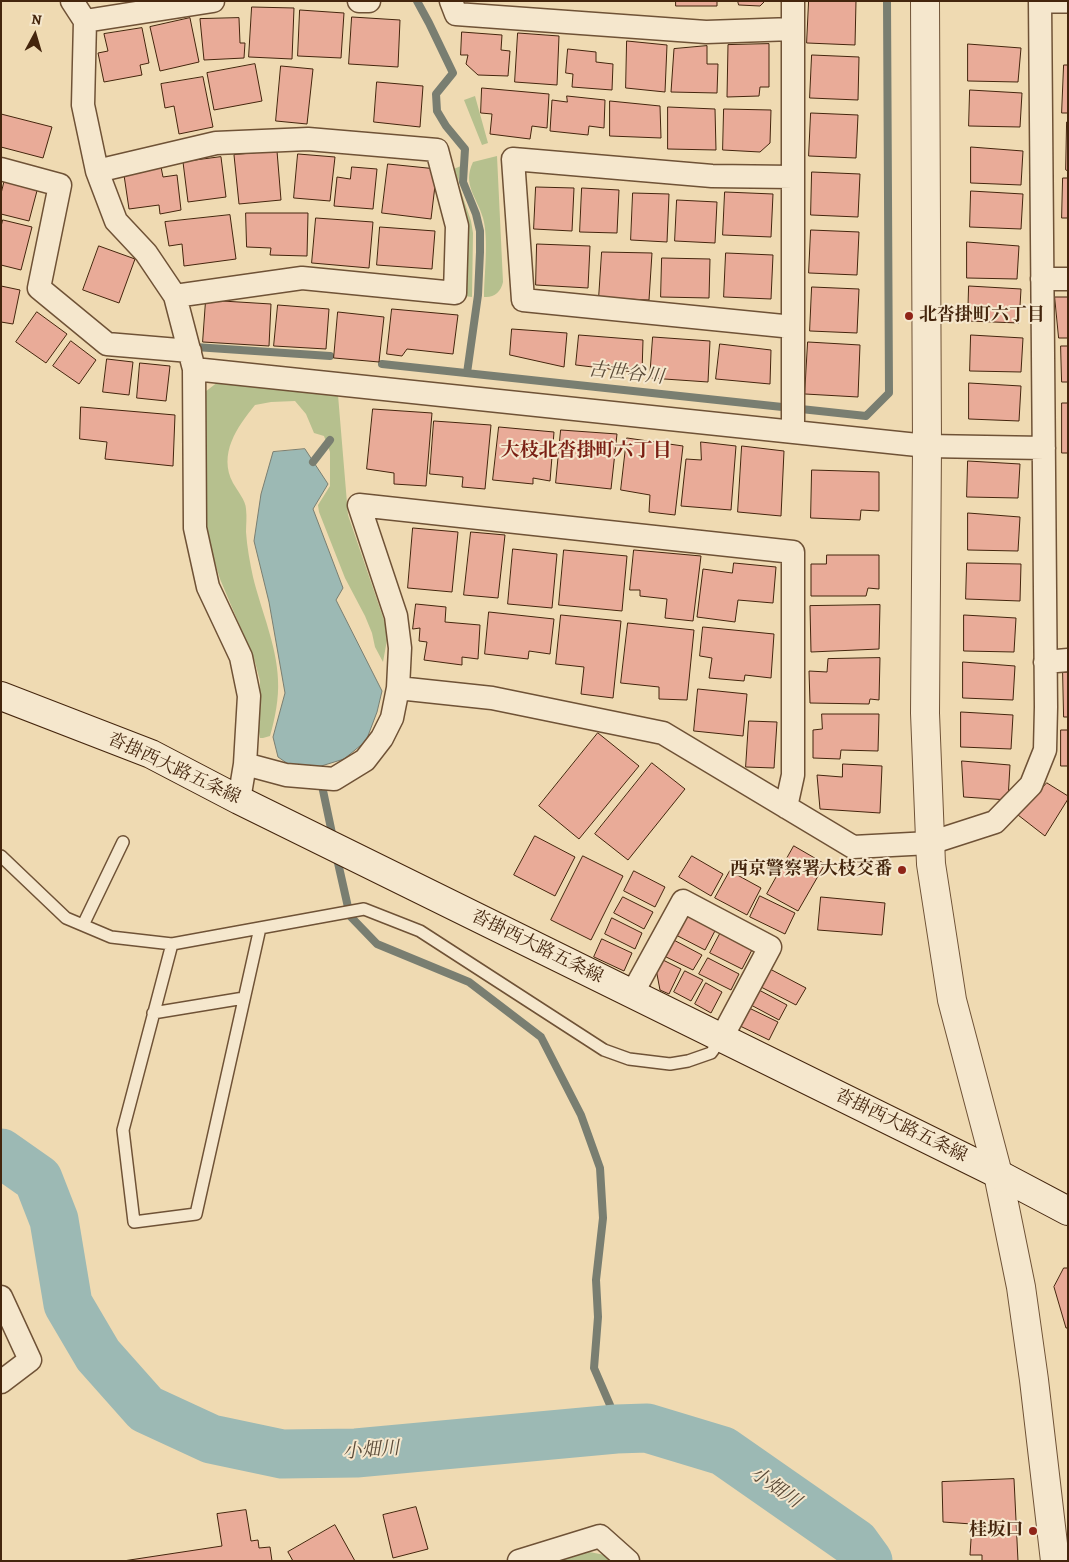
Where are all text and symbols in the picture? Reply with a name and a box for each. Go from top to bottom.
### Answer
north arrow [10,10,60,60]
text: N [31,10,43,30]
place label: 北沓掛町六丁目 [919,305,1045,327]
marker: 北沓掛町六丁目 [903,310,915,322]
water label: 古世谷川 [587,359,665,389]
district label: 大枝北沓掛町六丁目 [501,440,671,462]
street label: 沓掛西大路五条線 [104,729,244,809]
place label: 西京警察署大枝交番 [730,859,892,881]
marker: 西京警察署大枝交番 [896,864,908,876]
street label: 沓掛西大路五条線 [468,906,606,988]
street label: 沓掛西大路五条線 [832,1085,970,1167]
water label: 小畑川 [342,1438,400,1464]
water label: 小畑川 [745,1462,805,1514]
place label: 桂坂口 [969,1520,1023,1542]
marker: 桂坂口 [1027,1525,1039,1537]

